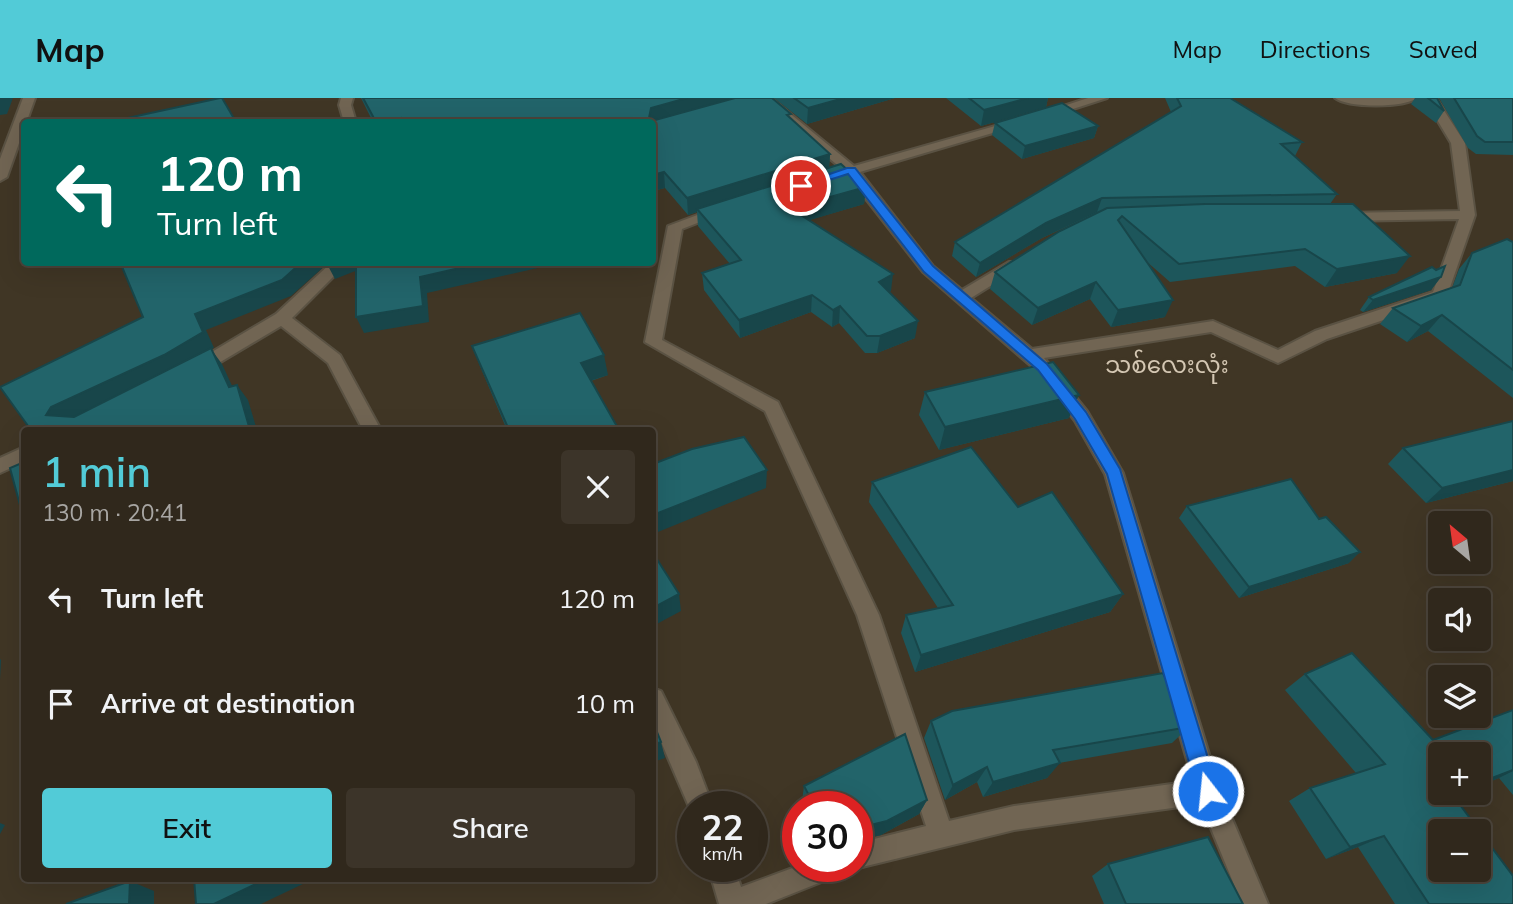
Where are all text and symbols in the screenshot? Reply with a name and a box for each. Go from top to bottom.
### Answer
text: Map [35,29,105,70]
text: Map [1172,34,1222,64]
text: Directions [1260,34,1371,64]
text: Saved [1409,34,1478,64]
text: 120 m [157,142,303,203]
icon: left [42,147,133,238]
pin [771,156,831,216]
icon: arrive [782,167,820,205]
text: Turn left [157,203,277,243]
district label: သစ်လေးလုံး [1105,349,1229,384]
text: 1 min [42,445,151,498]
button: close [561,450,635,524]
text: 130 m · 20:41 [42,498,187,527]
north arrow [1428,511,1491,574]
map controls [1428,511,1491,882]
icon: left [42,580,80,618]
text: Turn left [101,582,203,615]
text: 120 m [559,582,635,615]
button: sound [1428,588,1491,651]
button: layers [1428,665,1491,728]
icon: arrive [42,685,80,723]
text: Arrive at destination [101,687,356,720]
text: 10 m [574,687,635,720]
button: + [1428,742,1491,805]
position arrow [1171,754,1245,828]
button: Exit [42,788,332,868]
button: Share [346,788,635,868]
speed limit sign: 30 [782,791,873,882]
text: 22 [701,805,744,849]
button: − [1428,819,1491,882]
text: km/h [702,842,743,865]

